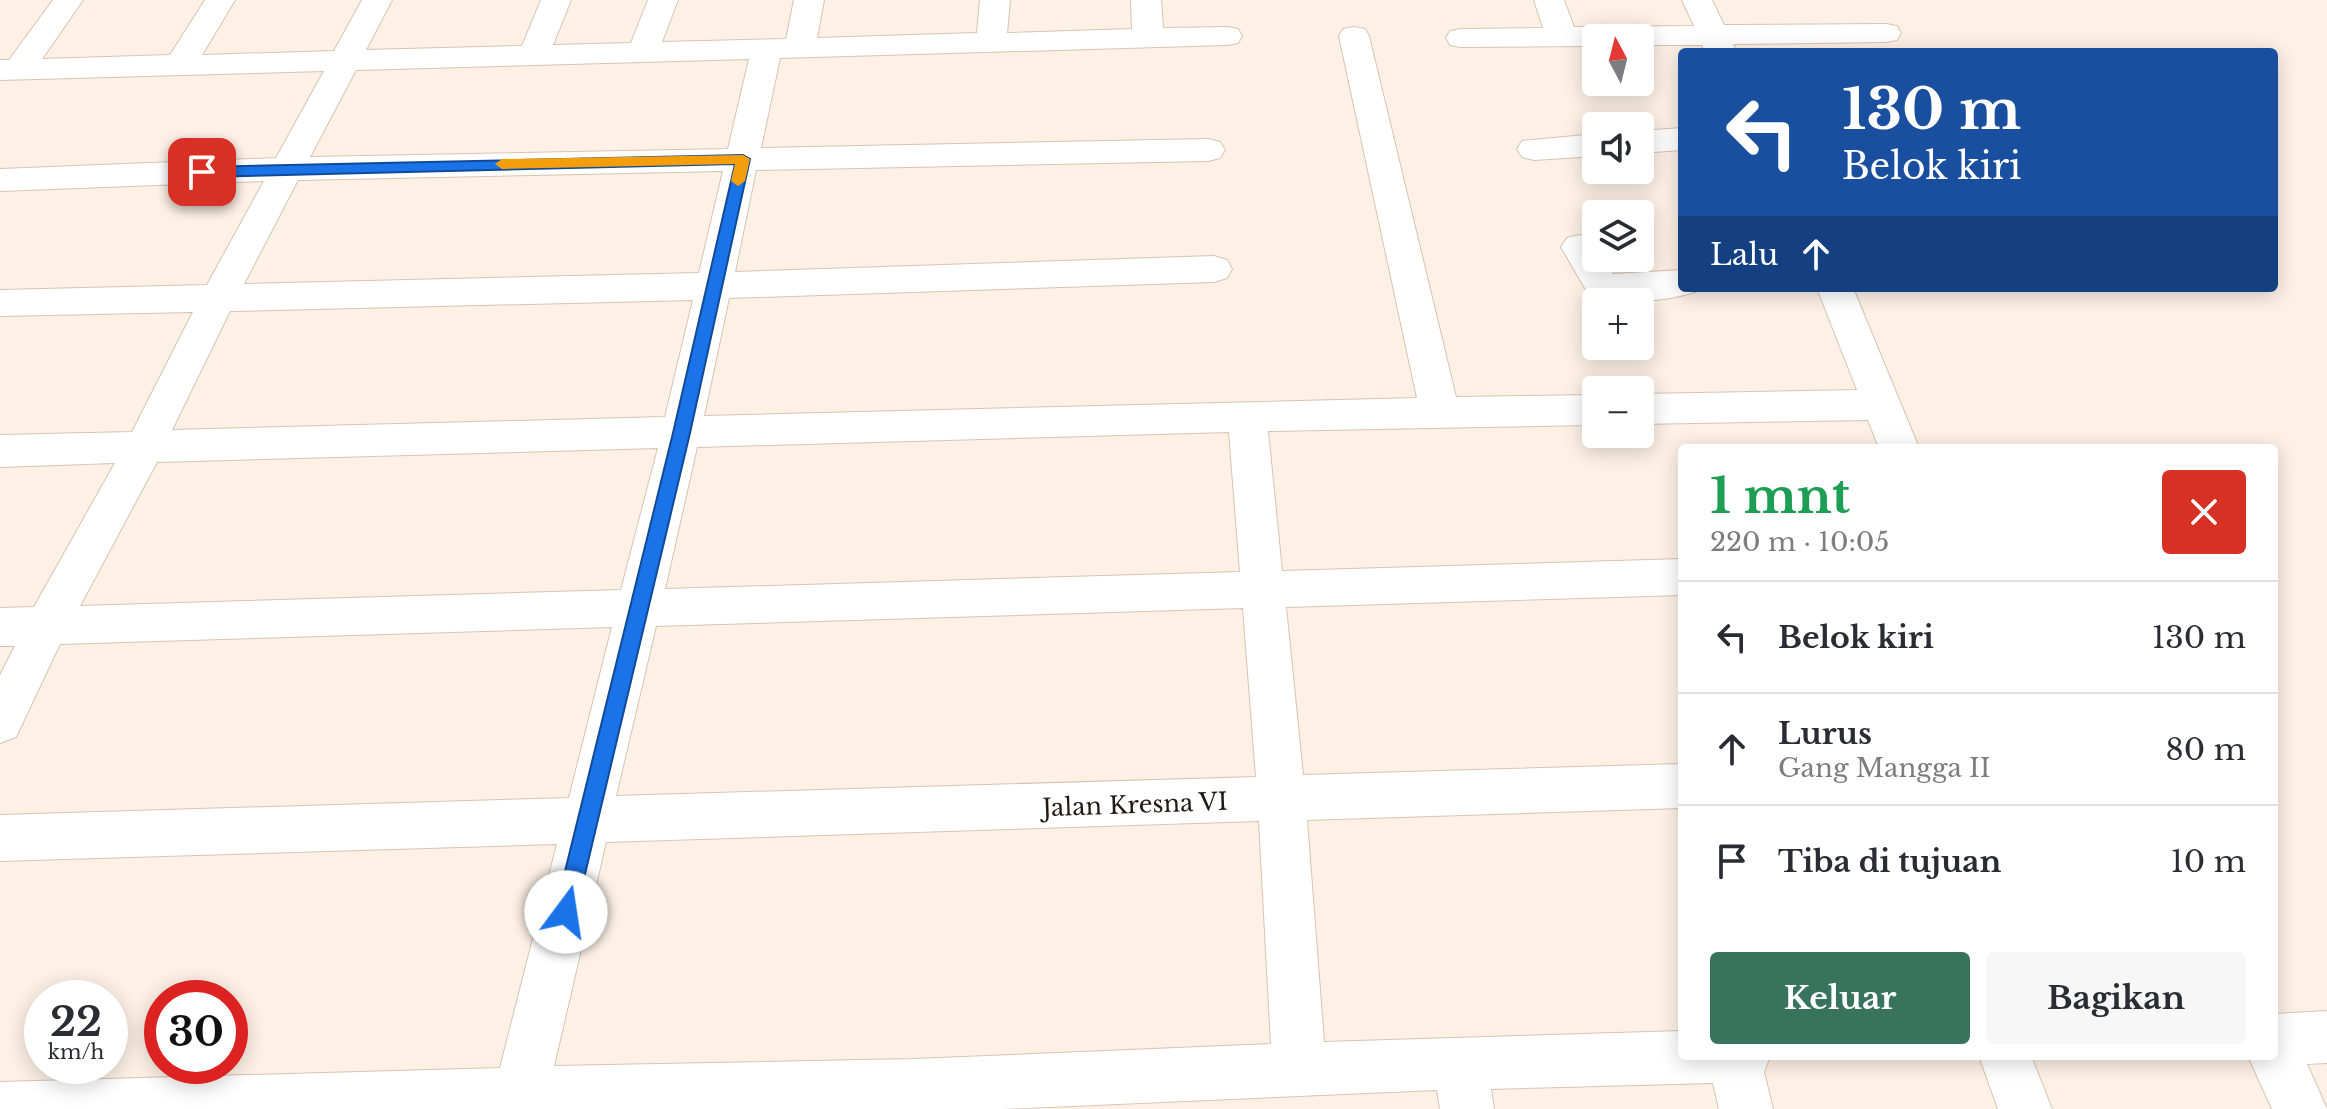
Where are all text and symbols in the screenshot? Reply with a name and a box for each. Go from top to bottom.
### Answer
north arrow [1582,24,1654,96]
map controls [1582,24,1654,448]
text: 130 m [1842,75,2021,144]
icon: left [1710,80,1814,184]
button: sound [1582,112,1654,184]
pin [168,138,236,206]
text: Belok kiri [1842,144,2021,189]
icon: arrive [180,150,224,194]
button: layers [1582,200,1654,272]
icon: ahead [1794,232,1838,276]
text: Lalu [1710,236,1778,273]
button: + [1582,288,1654,360]
button: − [1582,376,1654,448]
text: 1 mnt [1710,466,1850,526]
button: close [2162,470,2246,554]
text: 220 m · 10:05 [1710,526,1889,558]
icon: left [1710,615,1754,659]
text: Belok kiri [1778,619,1934,656]
text: 130 m [2152,619,2246,656]
text: Lurus [1778,715,1872,752]
icon: ahead [1710,727,1754,771]
text: 80 m [2166,731,2246,768]
text: Gang Mangga II [1778,752,1991,784]
street label: Jalan Kresna VI [1039,787,1228,822]
icon: arrive [1710,839,1754,883]
text: Tiba di tujuan [1778,843,2001,880]
text: 10 m [2170,843,2246,880]
position arrow [524,870,608,954]
button: Keluar [1710,952,1970,1044]
button: Bagikan [1986,952,2246,1044]
speed limit sign: 30 [144,980,248,1084]
text: 22 [50,997,102,1047]
text: km/h [48,1040,104,1064]

